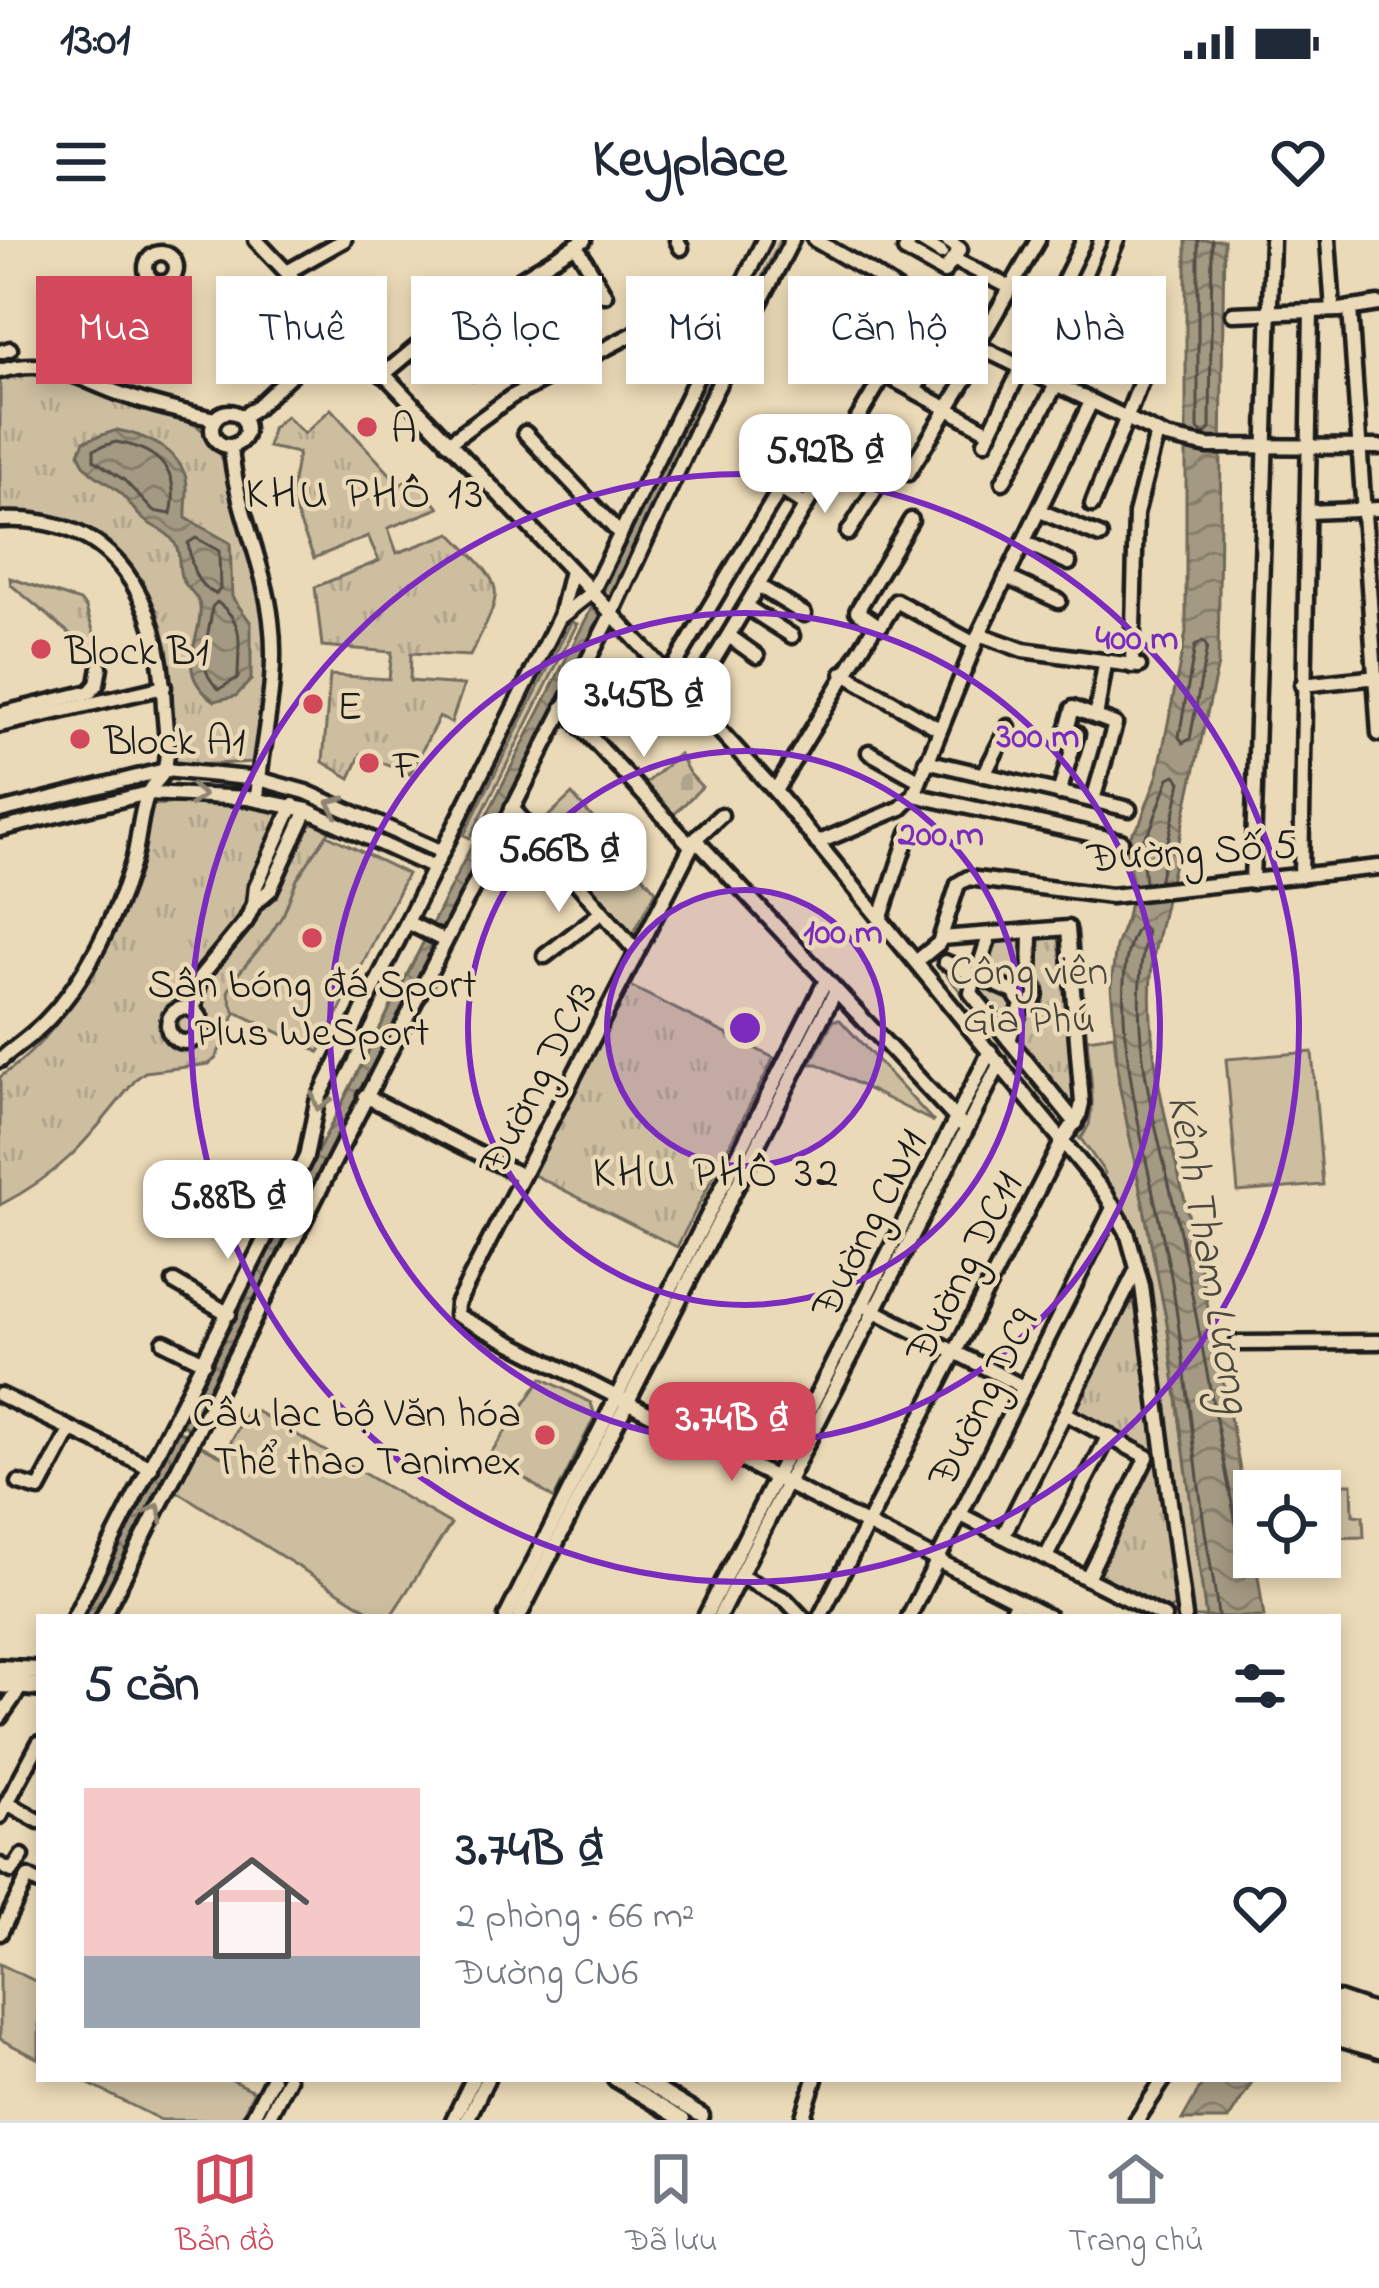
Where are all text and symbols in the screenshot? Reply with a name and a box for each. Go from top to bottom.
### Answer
text: 13:01 [60,9,130,75]
text: Keyplace [592,123,787,201]
icon: menu [48,129,114,195]
icon: heart [1265,129,1331,195]
chip: Mua [36,276,192,384]
chip: Thuê [216,276,387,384]
chip: Bộ lọc [411,276,602,384]
chip: Mới [626,276,764,384]
chip: Căn hộ [788,276,988,384]
chip: Nhà [1012,276,1166,384]
place label: A [391,401,417,462]
marker: A [354,414,380,440]
pin: 5.92B ₫ [714,414,936,516]
text: 5.92B ₫ [766,424,884,481]
district label: KHU PHỐ 13 [246,463,486,529]
text: 400 m [1096,614,1178,667]
place label: Block B1 [64,623,209,684]
marker: Block B1 [28,636,54,662]
pin: 3.45B ₫ [533,658,755,760]
text: 3.45B ₫ [585,668,703,725]
place label: E [337,678,362,739]
marker: E [300,691,326,717]
text: 300 m [996,712,1080,765]
place label: Block A1 [103,713,245,774]
marker: Block A1 [67,726,93,752]
place label: F [392,737,420,798]
marker: F [356,750,382,776]
one-way arrow [188,781,207,807]
one-way arrow [326,795,347,819]
text: 200 m [897,810,984,863]
pin: 5.66B ₫ [448,813,670,915]
street label: Đường Số 5 [1084,816,1299,891]
text: 5.66B ₫ [498,823,620,880]
text: 100 m [803,908,883,961]
marker: Sân bóng đá Sport Plus WeSport [299,925,325,951]
park label: Công viên Gia Phú [950,943,1108,1052]
place label: Sân bóng đá Sport Plus WeSport [147,956,477,1065]
street label: Đường DC13 [464,971,615,1188]
centre of rings [724,1007,766,1049]
water label: Kênh Tham Lương [1147,1089,1268,1419]
one-way arrow [310,1091,334,1112]
street label: Đường CN11 [797,1120,945,1331]
district label: KHU PHỐ 32 [593,1142,841,1208]
pin: 5.88B ₫ [117,1160,339,1262]
street label: Đường DC11 [891,1162,1040,1375]
text: 5.88B ₫ [170,1170,286,1227]
street label: Đường DC9 [914,1299,1056,1500]
pin: 3.74B ₫ [621,1382,843,1484]
place label: Câu lạc bộ Văn hóa Thể thao Tanimex [192,1385,521,1494]
text: 3.74B ₫ [676,1392,788,1449]
marker: Câu lạc bộ Văn hóa Thể thao Tanimex [532,1422,558,1448]
map controls [1233,1470,1341,1578]
button: locate [1233,1470,1341,1578]
one-way arrow [141,1503,165,1524]
text: 5 căn [84,1649,200,1724]
icon: filters [1227,1653,1293,1719]
text: 3.74B ₫ [456,1814,603,1889]
icon: home [180,1836,324,1980]
icon: heart [1227,1875,1293,1941]
text: 2 phòng · 66 m² [456,1889,695,1946]
text: Đường CN6 [456,1946,639,2003]
tab: Bản đồ [175,2146,274,2266]
tab: Đã lưu [625,2146,717,2266]
tab: Trang chủ [1068,2146,1204,2266]

